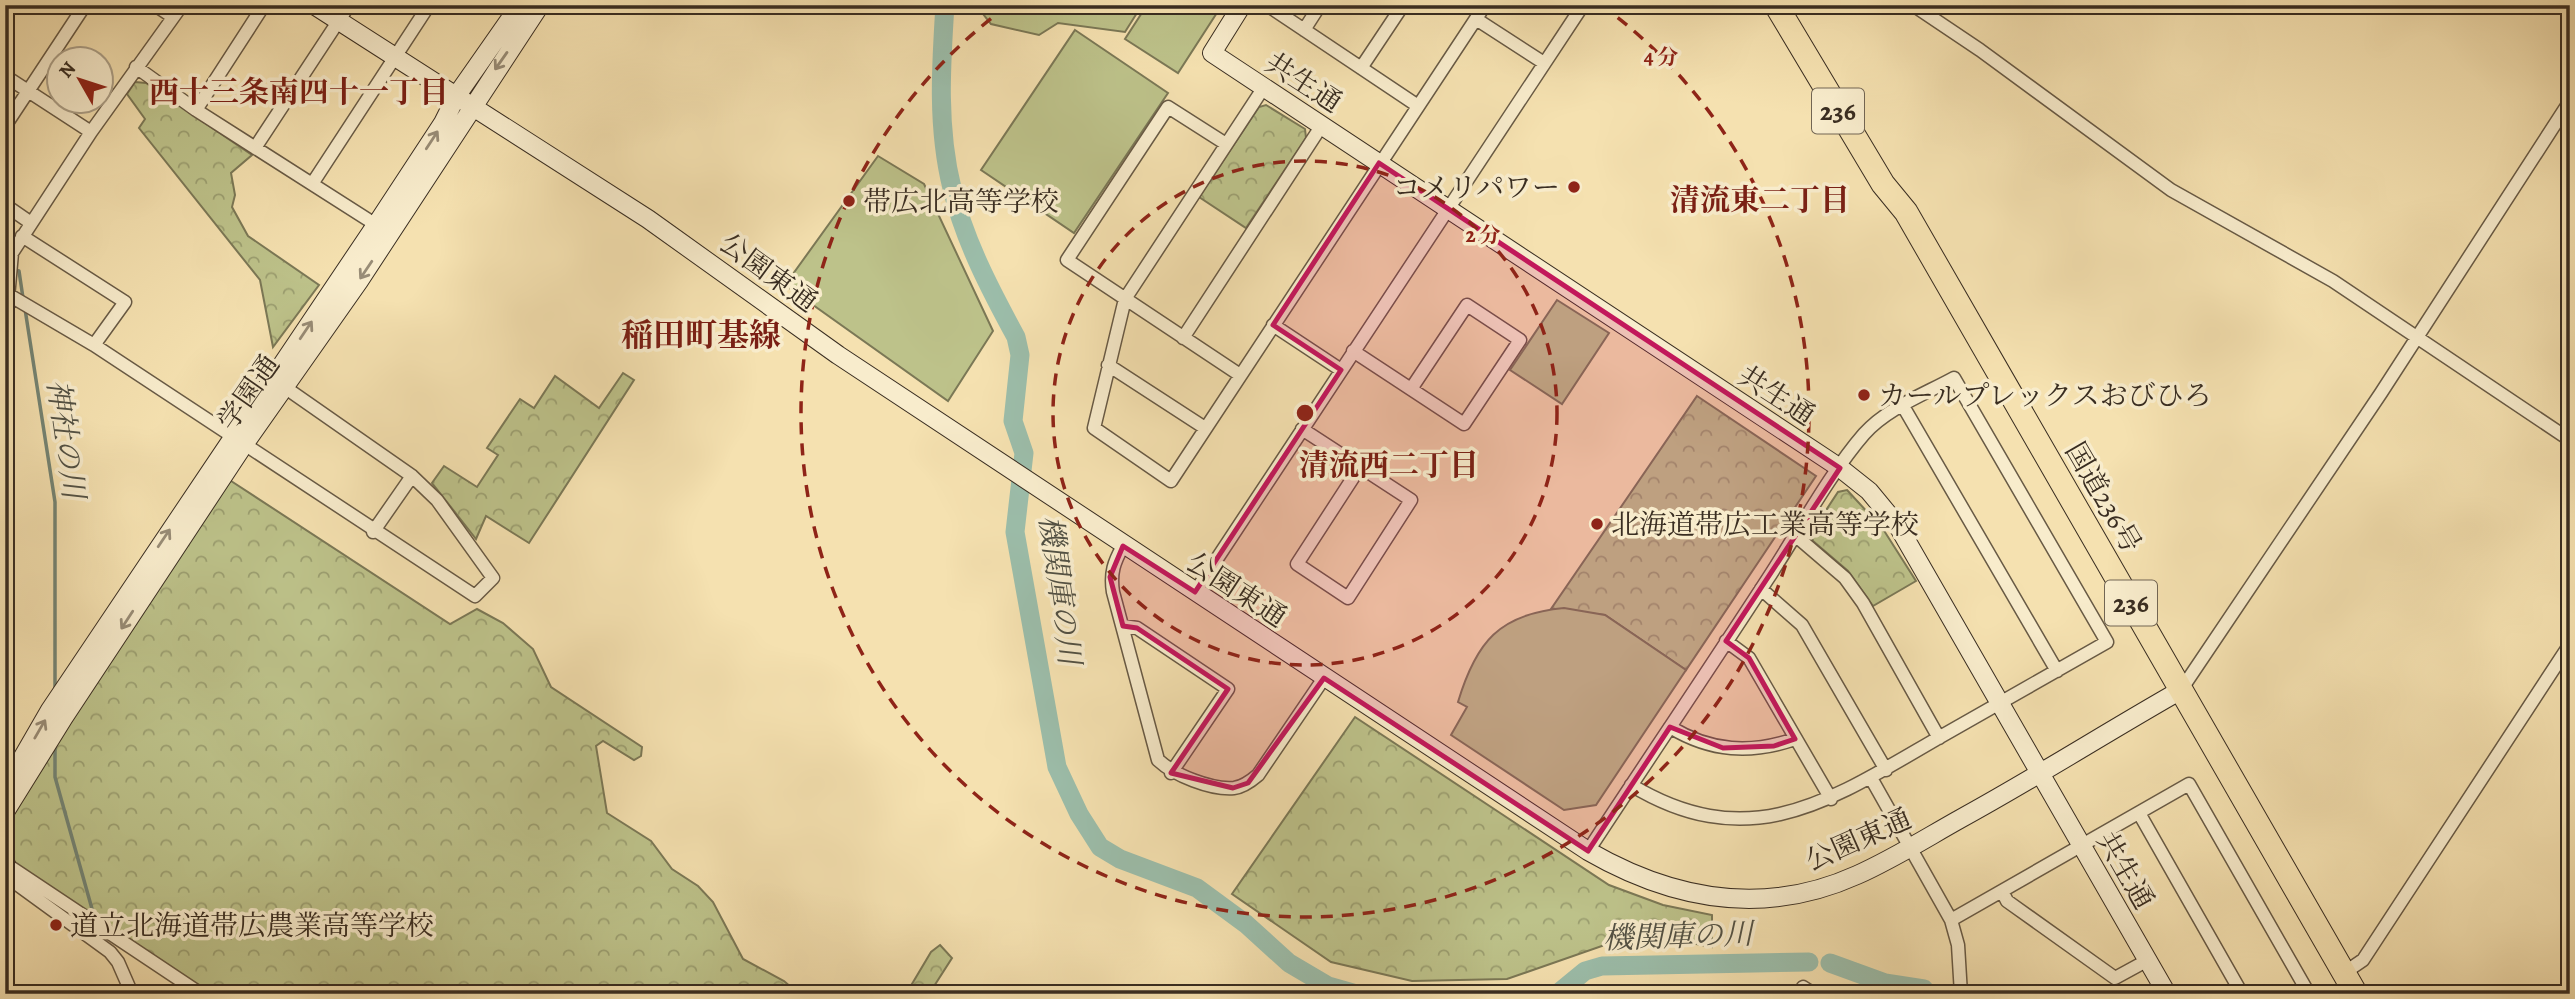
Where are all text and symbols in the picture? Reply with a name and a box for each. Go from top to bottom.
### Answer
text: 4 分 [1644,43,1678,71]
street label: 共生通 [1258,44,1349,122]
north arrow [46,46,116,116]
one-way arrow [494,51,508,71]
text: N [53,56,82,83]
district label: 西十三条南四十一丁目 [149,72,449,112]
road number: 236 [1812,88,1864,134]
one-way arrow [425,131,439,151]
place label: コメリパワー [1393,169,1560,207]
marker: コメリパワー [1566,179,1582,195]
district label: 清流東二丁目 [1670,180,1850,220]
place label: 帯広北高等学校 [863,183,1059,221]
marker: 帯広北高等学校 [841,193,857,209]
text: 2 分 [1466,221,1500,249]
street label: 公園東通 [712,225,825,321]
one-way arrow [359,260,373,280]
district label: 稲田町基線 [621,313,781,357]
one-way arrow [299,320,313,340]
street label: 学園通 [209,347,288,438]
street label: 共生通 [1731,357,1822,435]
water label: 神社の川 [38,377,95,504]
place label: カールプレックスおびひろ [1878,377,2212,415]
marker: カールプレックスおびひろ [1856,387,1872,403]
centre of rings [1293,401,1317,425]
street label: 国道236号 [2056,435,2150,560]
district label: 清流西二丁目 [1299,445,1479,485]
place label: 北海道帯広工業高等学校 [1611,506,1919,544]
water label: 機関庫の川 [1030,513,1091,670]
marker: 北海道帯広工業高等学校 [1589,516,1605,532]
one-way arrow [158,529,172,549]
street label: 公園東通 [1179,543,1294,636]
road number: 236 [2105,580,2157,625]
one-way arrow [120,610,134,630]
one-way arrow [33,719,47,739]
street label: 公園東通 [1800,800,1917,880]
street label: 共生通 [2088,825,2163,916]
place label: 道立北海道帯広農業高等学校 [70,907,434,945]
water label: 機関庫の川 [1602,913,1757,959]
marker: 道立北海道帯広農業高等学校 [48,917,64,933]

